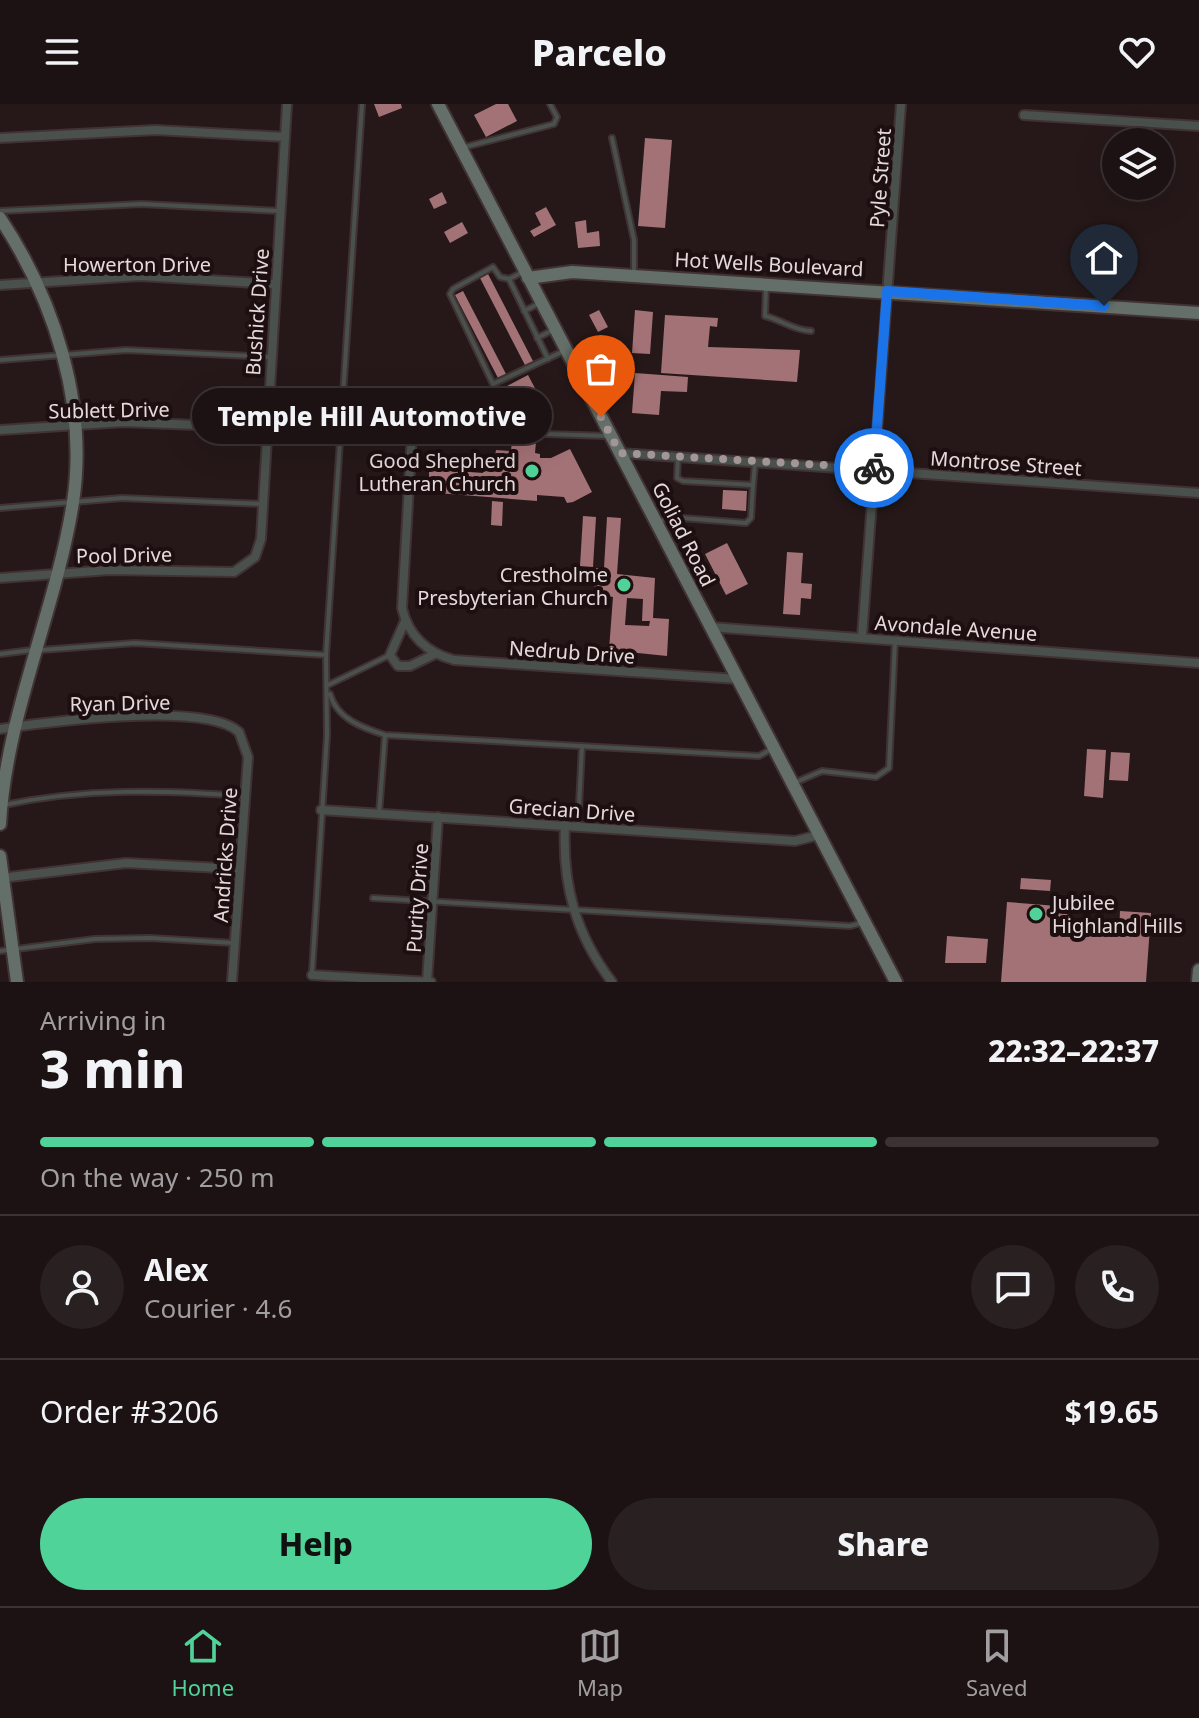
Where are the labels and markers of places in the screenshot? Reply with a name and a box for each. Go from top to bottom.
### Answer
pin [1070,224,1138,306]
pin [567,335,635,417]
callout: Temple Hill Automotive [193,389,553,445]
place label: Good Shepherd Lutheran Church [358,447,516,497]
marker: Good Shepherd Lutheran Church [523,462,541,480]
place label: Crestholme Presbyterian Church [417,561,608,611]
marker: Crestholme Presbyterian Church [615,576,633,594]
place label: Jubilee Highland Hills [1050,889,1183,939]
marker: Jubilee Highland Hills [1027,905,1045,923]

